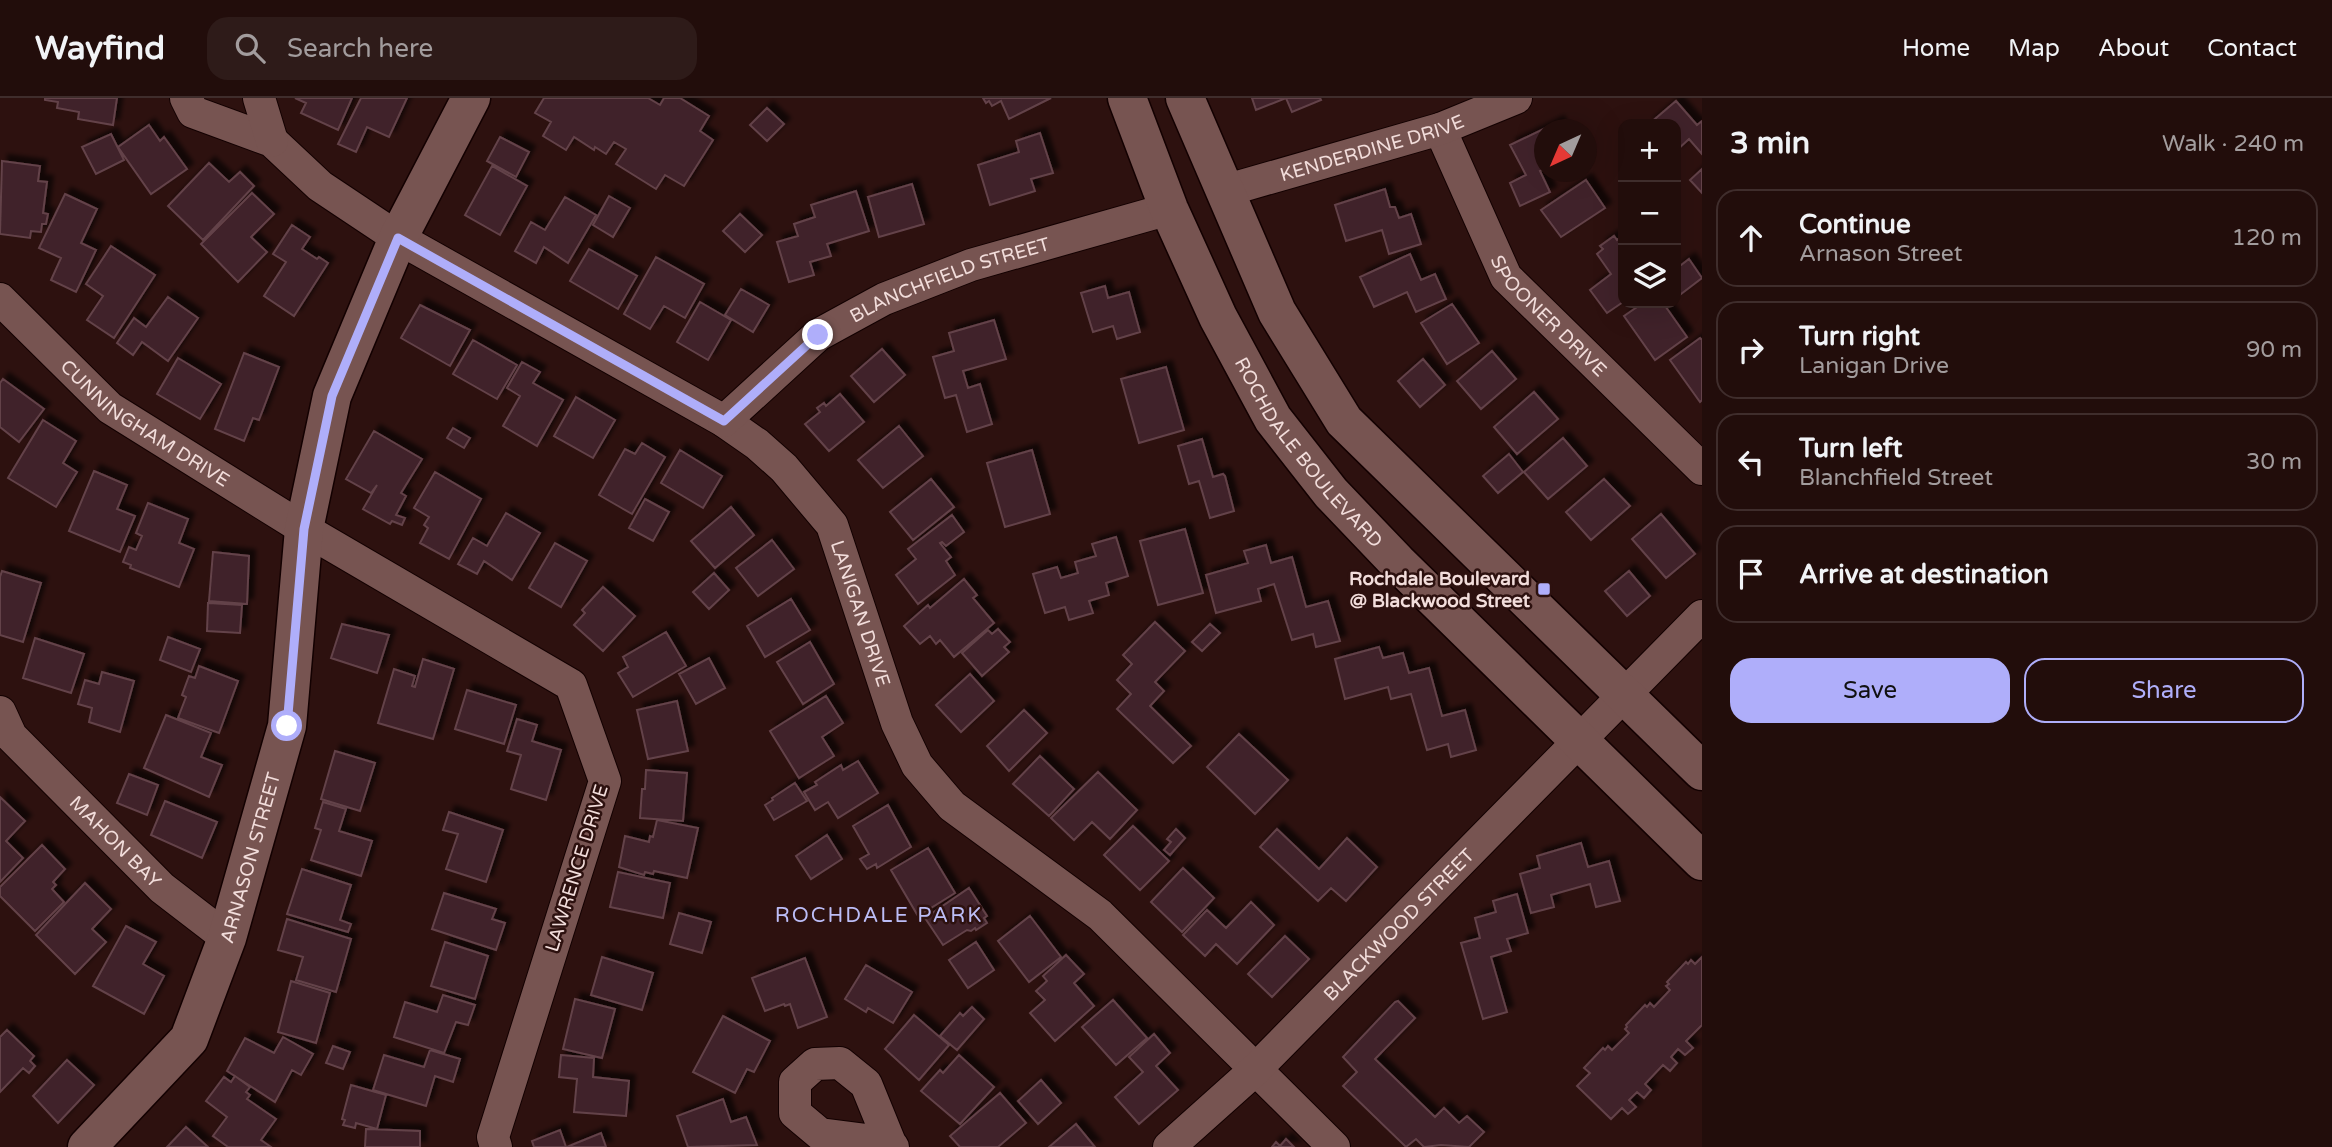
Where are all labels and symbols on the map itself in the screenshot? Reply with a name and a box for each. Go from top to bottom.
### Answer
street label: KENDERDINE DRIVE [1278,110,1467,186]
north arrow [1534,119,1597,182]
street label: BLANCHFIELD STREET [846,233,1053,328]
street label: SPOONER DRIVE [1486,252,1611,381]
route end [802,319,833,350]
street label: ROCHDALE BOULEVARD [1230,354,1387,552]
street label: CUNNINGHAM DRIVE [56,355,233,492]
street label: LANIGAN DRIVE [826,538,894,690]
place label: Rochdale Boulevard @ Blackwood Street [1349,568,1531,612]
marker: Rochdale Boulevard @ Blackwood Street [1536,581,1552,597]
route start [271,710,302,741]
street label: ARNASON STREET [216,770,285,946]
street label: LAWRENCE DRIVE [541,782,613,955]
street label: MAHON BAY [65,791,165,893]
street label: BLACKWOOD STREET [1320,844,1479,1006]
district label: ROCHDALE PARK [775,903,983,928]

